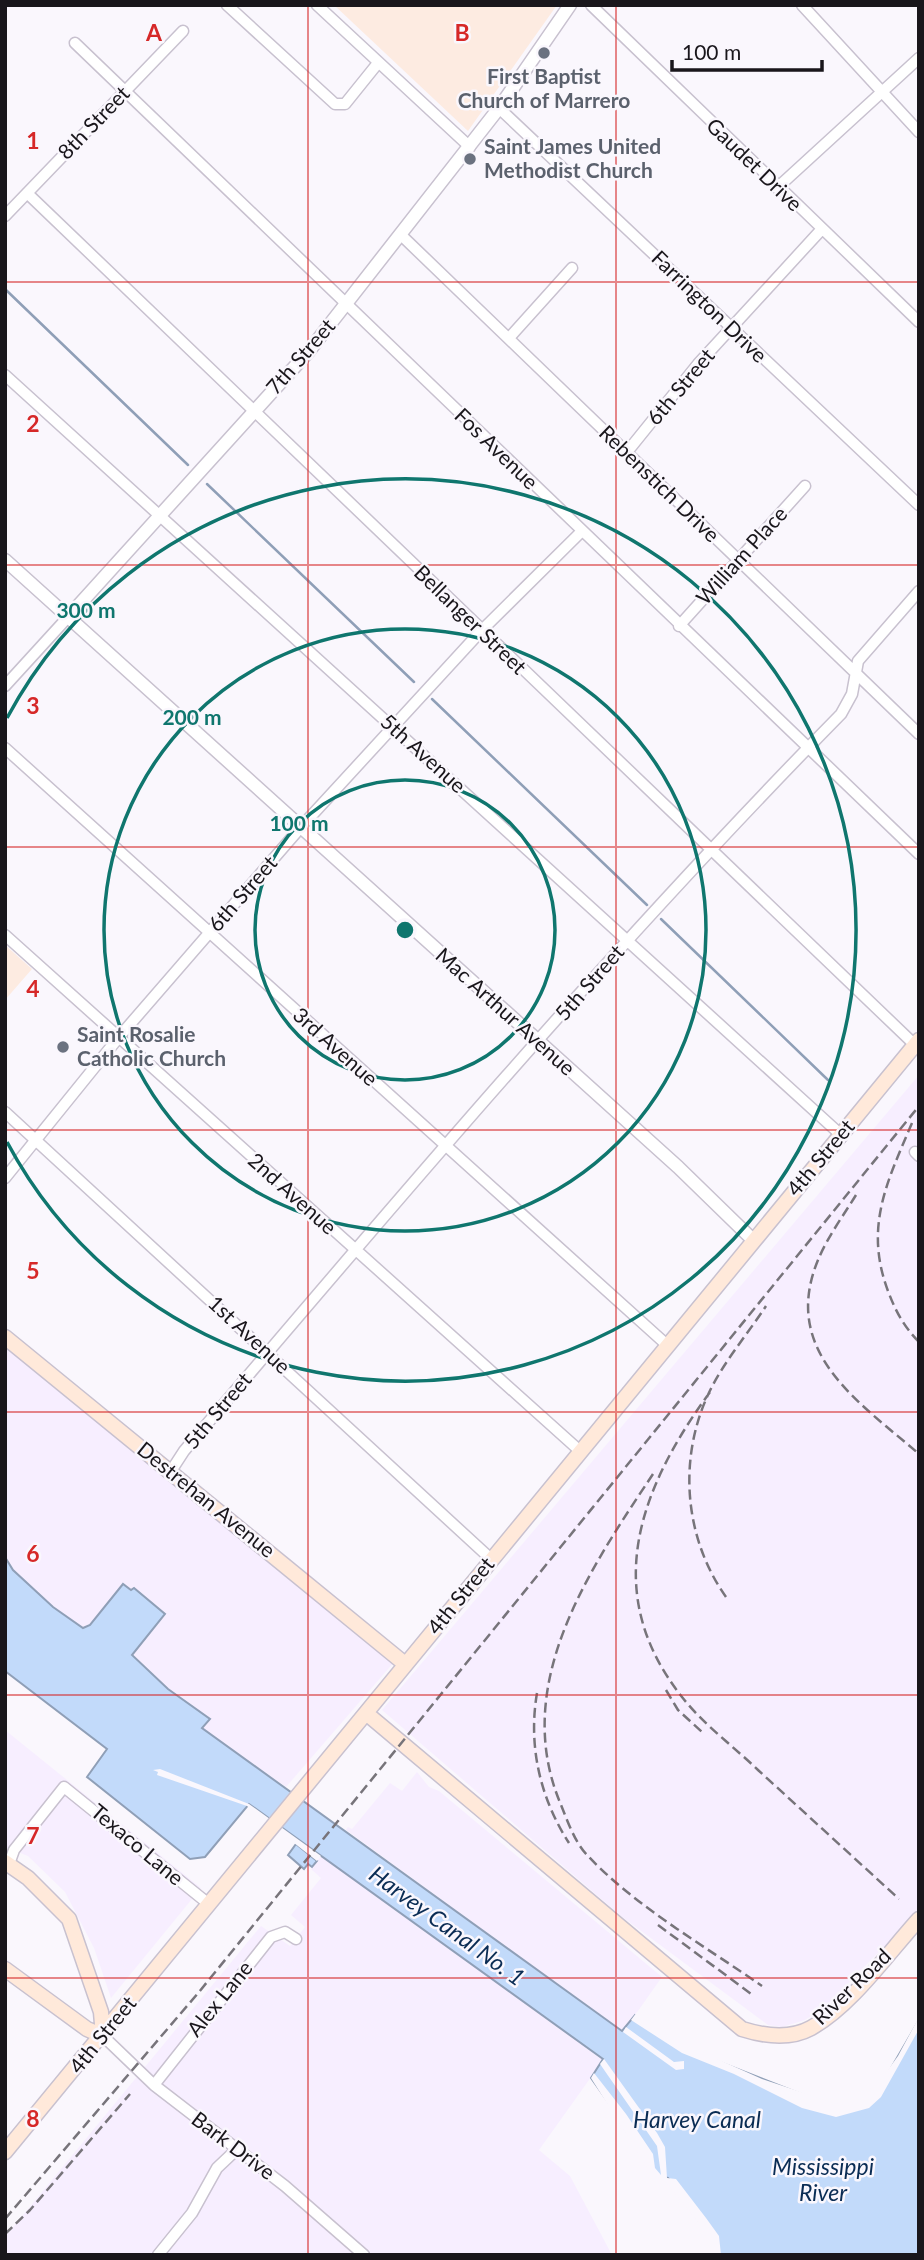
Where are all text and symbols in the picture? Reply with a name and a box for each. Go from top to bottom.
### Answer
text: A [145,18,163,46]
text: B [454,18,470,46]
scale bar [672,28,822,72]
text: 100 m [682,39,741,64]
marker: First Baptist Church of Marrero [536,45,552,61]
place label: First Baptist Church of Marrero [458,63,630,112]
street label: 8th Street [52,80,134,164]
street label: Gaudet Drive [702,112,808,216]
text: 1 [26,126,40,154]
place label: Saint James United Methodist Church [484,133,661,182]
marker: Saint James United Methodist Church [462,151,478,167]
street label: Farrington Drive [647,245,773,367]
street label: 7th Street [260,313,340,399]
street label: 6th Street [641,342,719,429]
street label: Fos Avenue [450,402,544,494]
text: 2 [26,409,40,437]
street label: Rebenstich Drive [595,419,725,547]
street label: William Place [690,501,792,609]
street label: Bellanger Street [410,559,533,679]
text: 300 m [56,597,116,622]
text: 3 [26,691,40,719]
text: 200 m [162,704,222,729]
street label: 5th Avenue [376,708,472,798]
text: 100 m [269,810,329,835]
street label: 6th Street [202,850,282,936]
centre of rings [393,918,417,942]
street label: 5th Street [549,939,629,1025]
street label: Mac Arthur Avenue [431,942,581,1080]
text: 4 [26,974,40,1002]
street label: 3rd Avenue [288,1001,384,1090]
place label: Saint Rosalie Catholic Church [77,1021,226,1070]
marker: Saint Rosalie Catholic Church [55,1039,71,1055]
street label: 4th Street [781,1113,859,1200]
street label: 2nd Avenue [244,1147,342,1239]
text: 5 [26,1256,40,1284]
street label: 1st Avenue [204,1290,296,1378]
street label: 5th Street [178,1366,256,1453]
street label: Destrehan Avenue [133,1436,281,1562]
text: 6 [26,1539,40,1567]
street label: 4th Street [421,1551,499,1639]
street label: Texaco Lane [87,1798,189,1890]
text: 7 [26,1821,40,1849]
water label: Harvey Canal No. 1 [364,1859,531,1991]
street label: River Road [807,1943,895,2029]
street label: Alex Lane [181,1955,257,2041]
street label: 4th Street [63,1990,141,2078]
text: 8 [26,2104,40,2132]
street label: Bark Drive [187,2105,280,2184]
water label: Harvey Canal [633,2105,761,2133]
water label: Mississippi River [772,2152,874,2206]

